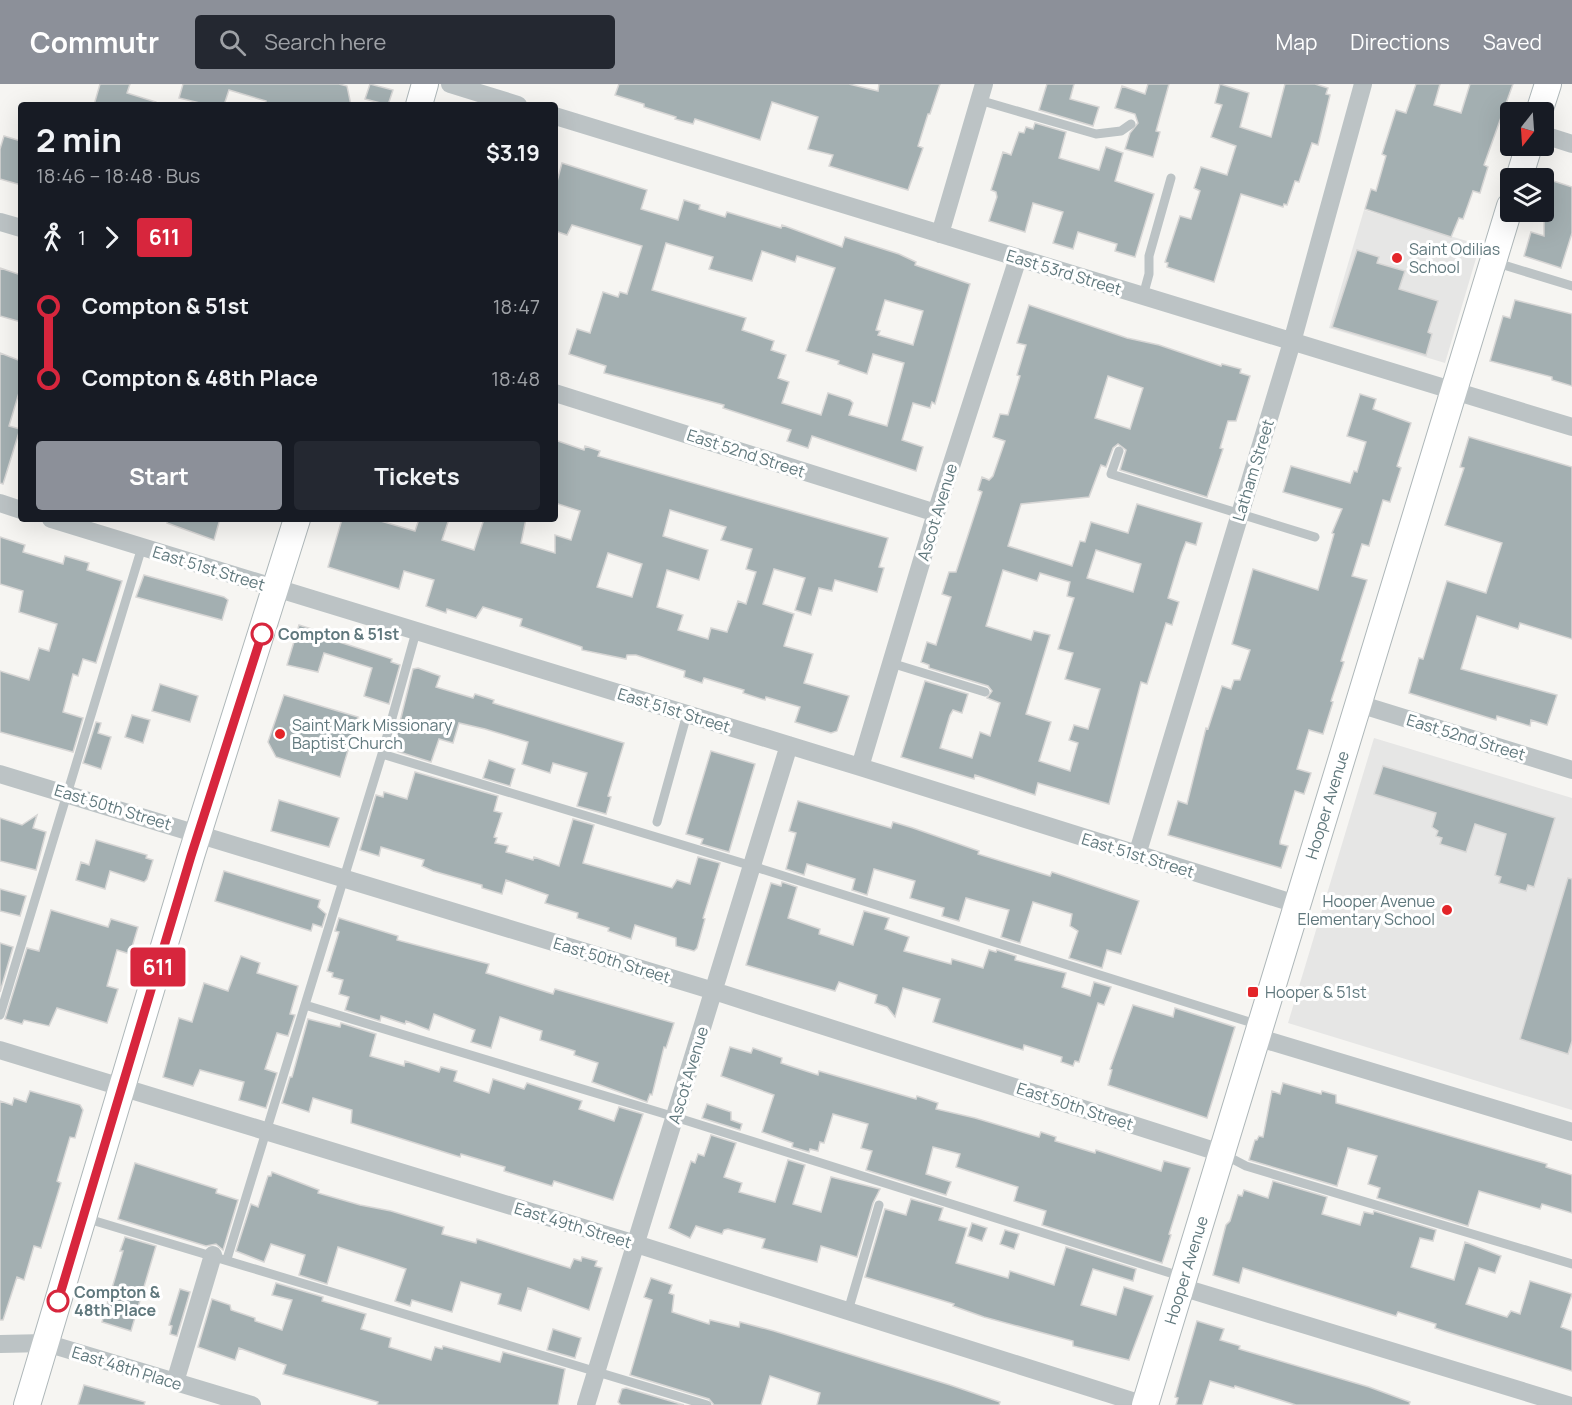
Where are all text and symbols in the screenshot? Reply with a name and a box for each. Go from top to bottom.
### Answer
search box [195,15,615,69]
text: Commutr [30,23,159,61]
icon: search [216,26,249,59]
text: Search here [264,27,386,57]
text: Map [1276,28,1317,56]
text: Directions [1350,28,1450,56]
text: Saved [1483,28,1542,56]
north arrow [1500,102,1554,156]
map controls [1500,102,1554,222]
text: 2 min [36,117,122,162]
text: $3.19 [486,138,540,168]
text: 18:46 – 18:48 · Bus [36,162,200,189]
button: layers [1500,168,1554,222]
icon: walk [36,221,69,254]
icon: forward [95,221,128,254]
text: 611 [149,223,180,251]
text: 1 [78,224,86,251]
place label: Saint Odilias School [1409,238,1500,278]
street label: East 53rd Street [1004,244,1124,300]
marker: Saint Odilias School [1390,251,1404,265]
text: Compton & 51st [82,291,249,321]
text: 18:47 [493,293,540,320]
text: Compton & 48th Place [82,363,318,393]
text: 18:48 [491,365,540,392]
street label: Latham Street [1227,416,1279,524]
street label: East 52nd Street [684,424,808,482]
button: Start [36,441,282,510]
button: Tickets [294,441,540,510]
street label: Ascot Avenue [912,460,962,564]
street label: East 51st Street [150,540,268,596]
marker: Compton & 51st [251,623,273,645]
place label: Compton & 51st [278,623,399,645]
street label: East 51st Street [615,682,733,738]
street label: East 52nd Street [1404,708,1528,766]
place label: Saint Mark Missionary Baptist Church [292,714,453,754]
marker: Saint Mark Missionary Baptist Church [273,727,287,741]
street label: Hooper Avenue [1300,748,1354,862]
street label: East 50th Street [52,779,174,835]
street label: East 51st Street [1079,827,1197,883]
place label: Hooper Avenue Elementary School [1297,890,1435,930]
marker: Hooper Avenue Elementary School [1440,903,1454,917]
street label: East 50th Street [551,932,673,988]
line badge: 611 [124,948,192,986]
text: 611 [142,953,174,981]
place label: Hooper & 51st [1265,981,1367,1003]
marker: Hooper & 51st [1246,985,1260,999]
street label: Ascot Avenue [663,1023,713,1127]
street label: East 50th Street [1014,1077,1136,1135]
street label: East 49th Street [512,1197,634,1253]
street label: Hooper Avenue [1159,1213,1213,1327]
place label: Compton & 48th Place [74,1281,161,1321]
marker: Compton & 48th Place [47,1290,69,1312]
street label: East 48th Place [69,1341,185,1395]

